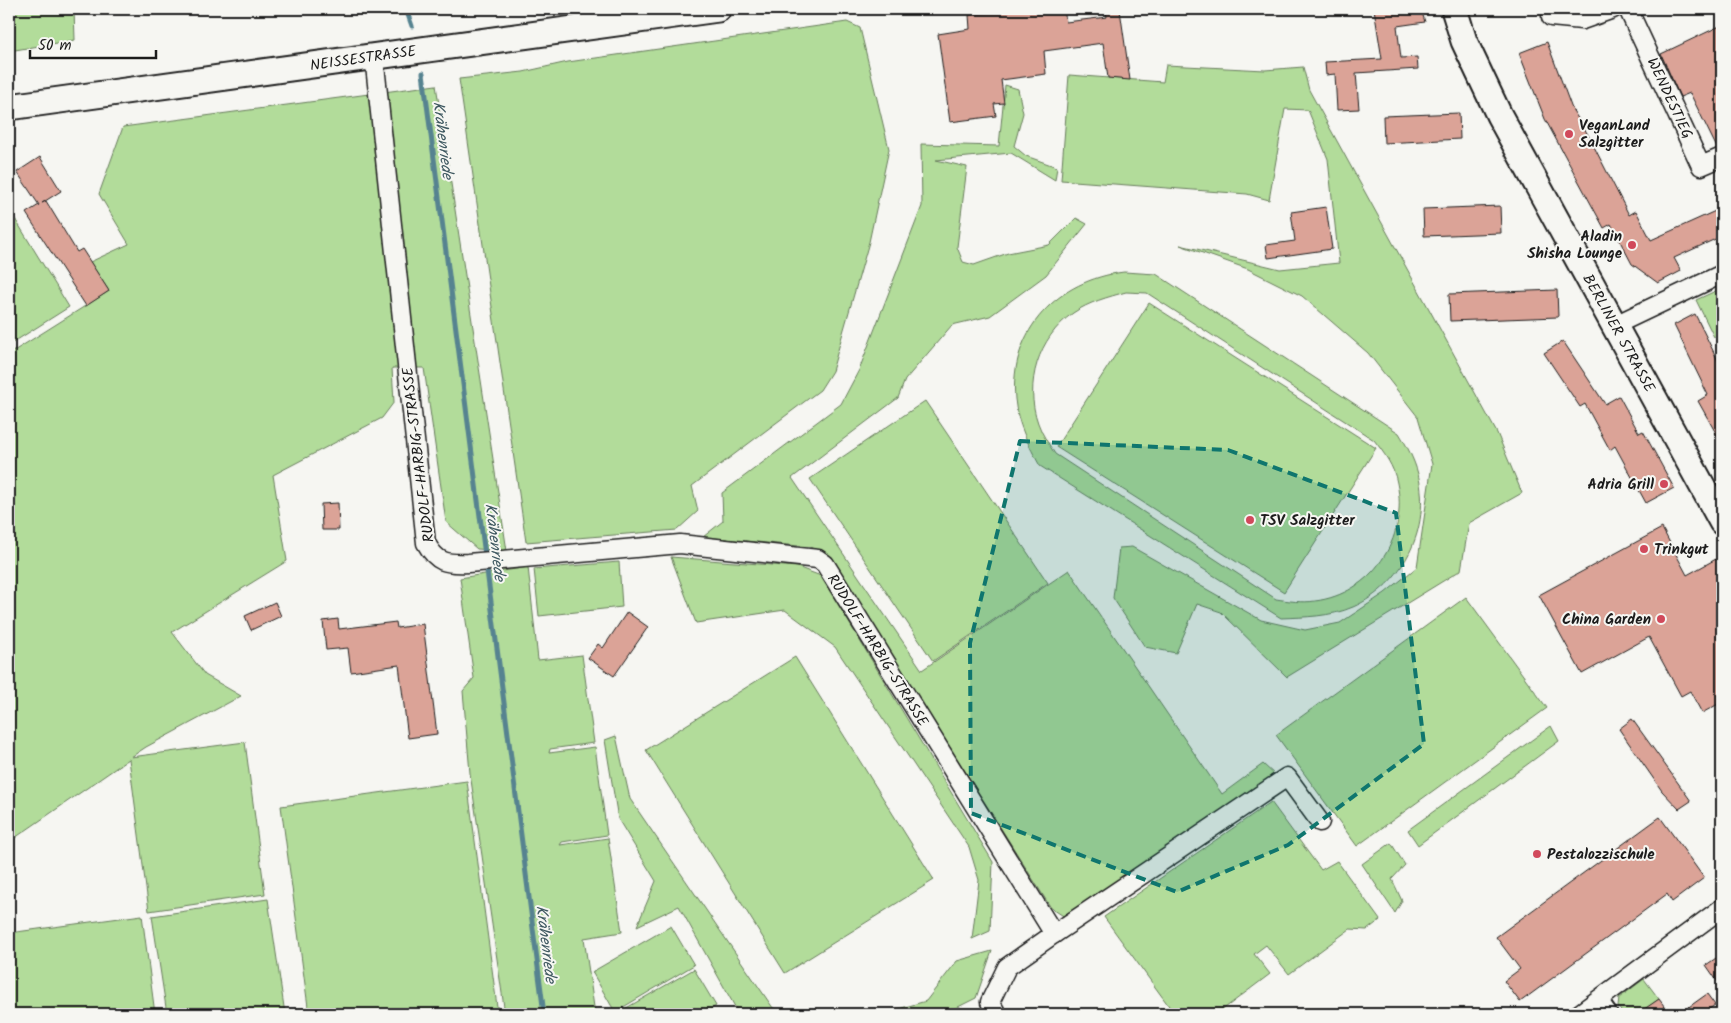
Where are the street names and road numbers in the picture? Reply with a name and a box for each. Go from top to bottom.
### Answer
street label: NEISSESTRASSE [309,40,419,78]
street label: WENDESTIEG [1640,54,1699,143]
street label: BERLINER STRASSE [1576,270,1661,398]
street label: RUDOLF-HARBIG-STRASSE [396,365,442,544]
street label: RUDOLF-HARBIG-STRASSE [820,569,935,733]

